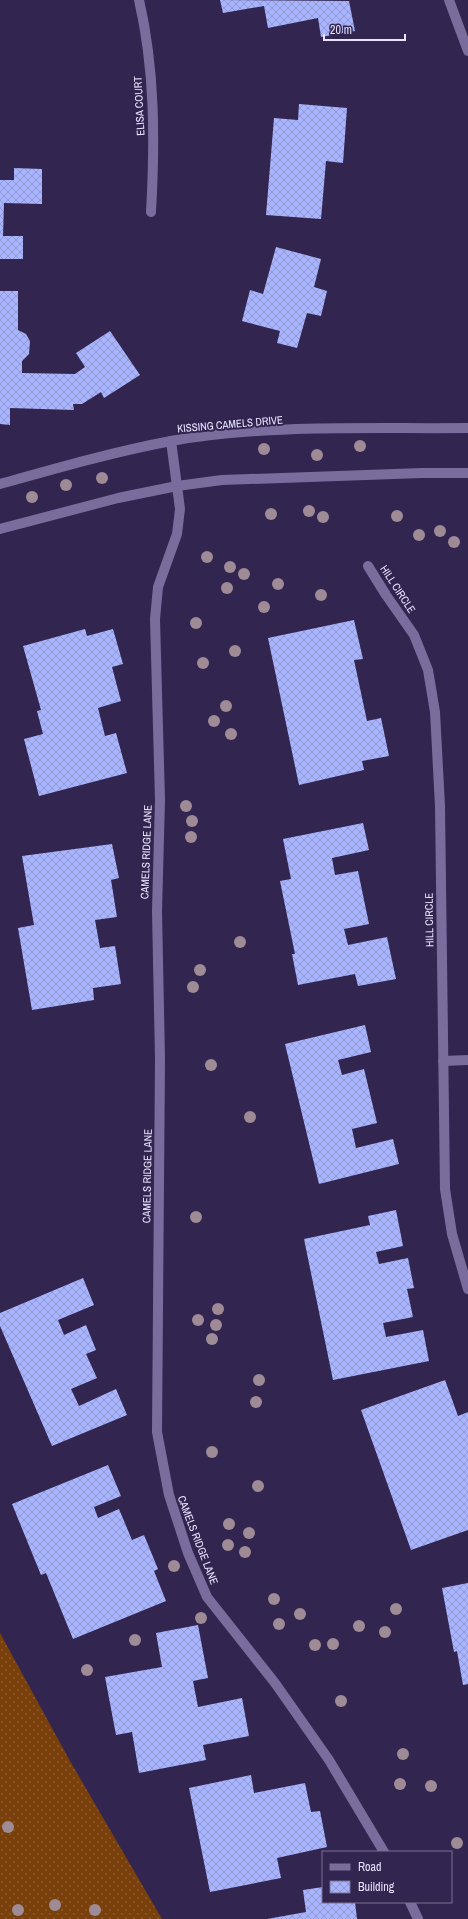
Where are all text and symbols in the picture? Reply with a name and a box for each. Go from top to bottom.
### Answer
scale bar [324,16,405,42]
text: 20 m [330,22,352,38]
street label: ELISA COURT [130,75,148,136]
street label: KISSING CAMELS DRIVE [176,412,284,436]
street label: HILL CIRCLE [377,562,419,616]
street label: CAMELS RIDGE LANE [137,805,155,899]
street label: HILL CIRCLE [422,893,436,947]
street label: CAMELS RIDGE LANE [139,1129,155,1223]
street label: CAMELS RIDGE LANE [175,1493,221,1587]
legend [322,1851,452,1903]
text: Road [358,1859,382,1875]
text: Building [358,1879,395,1895]

